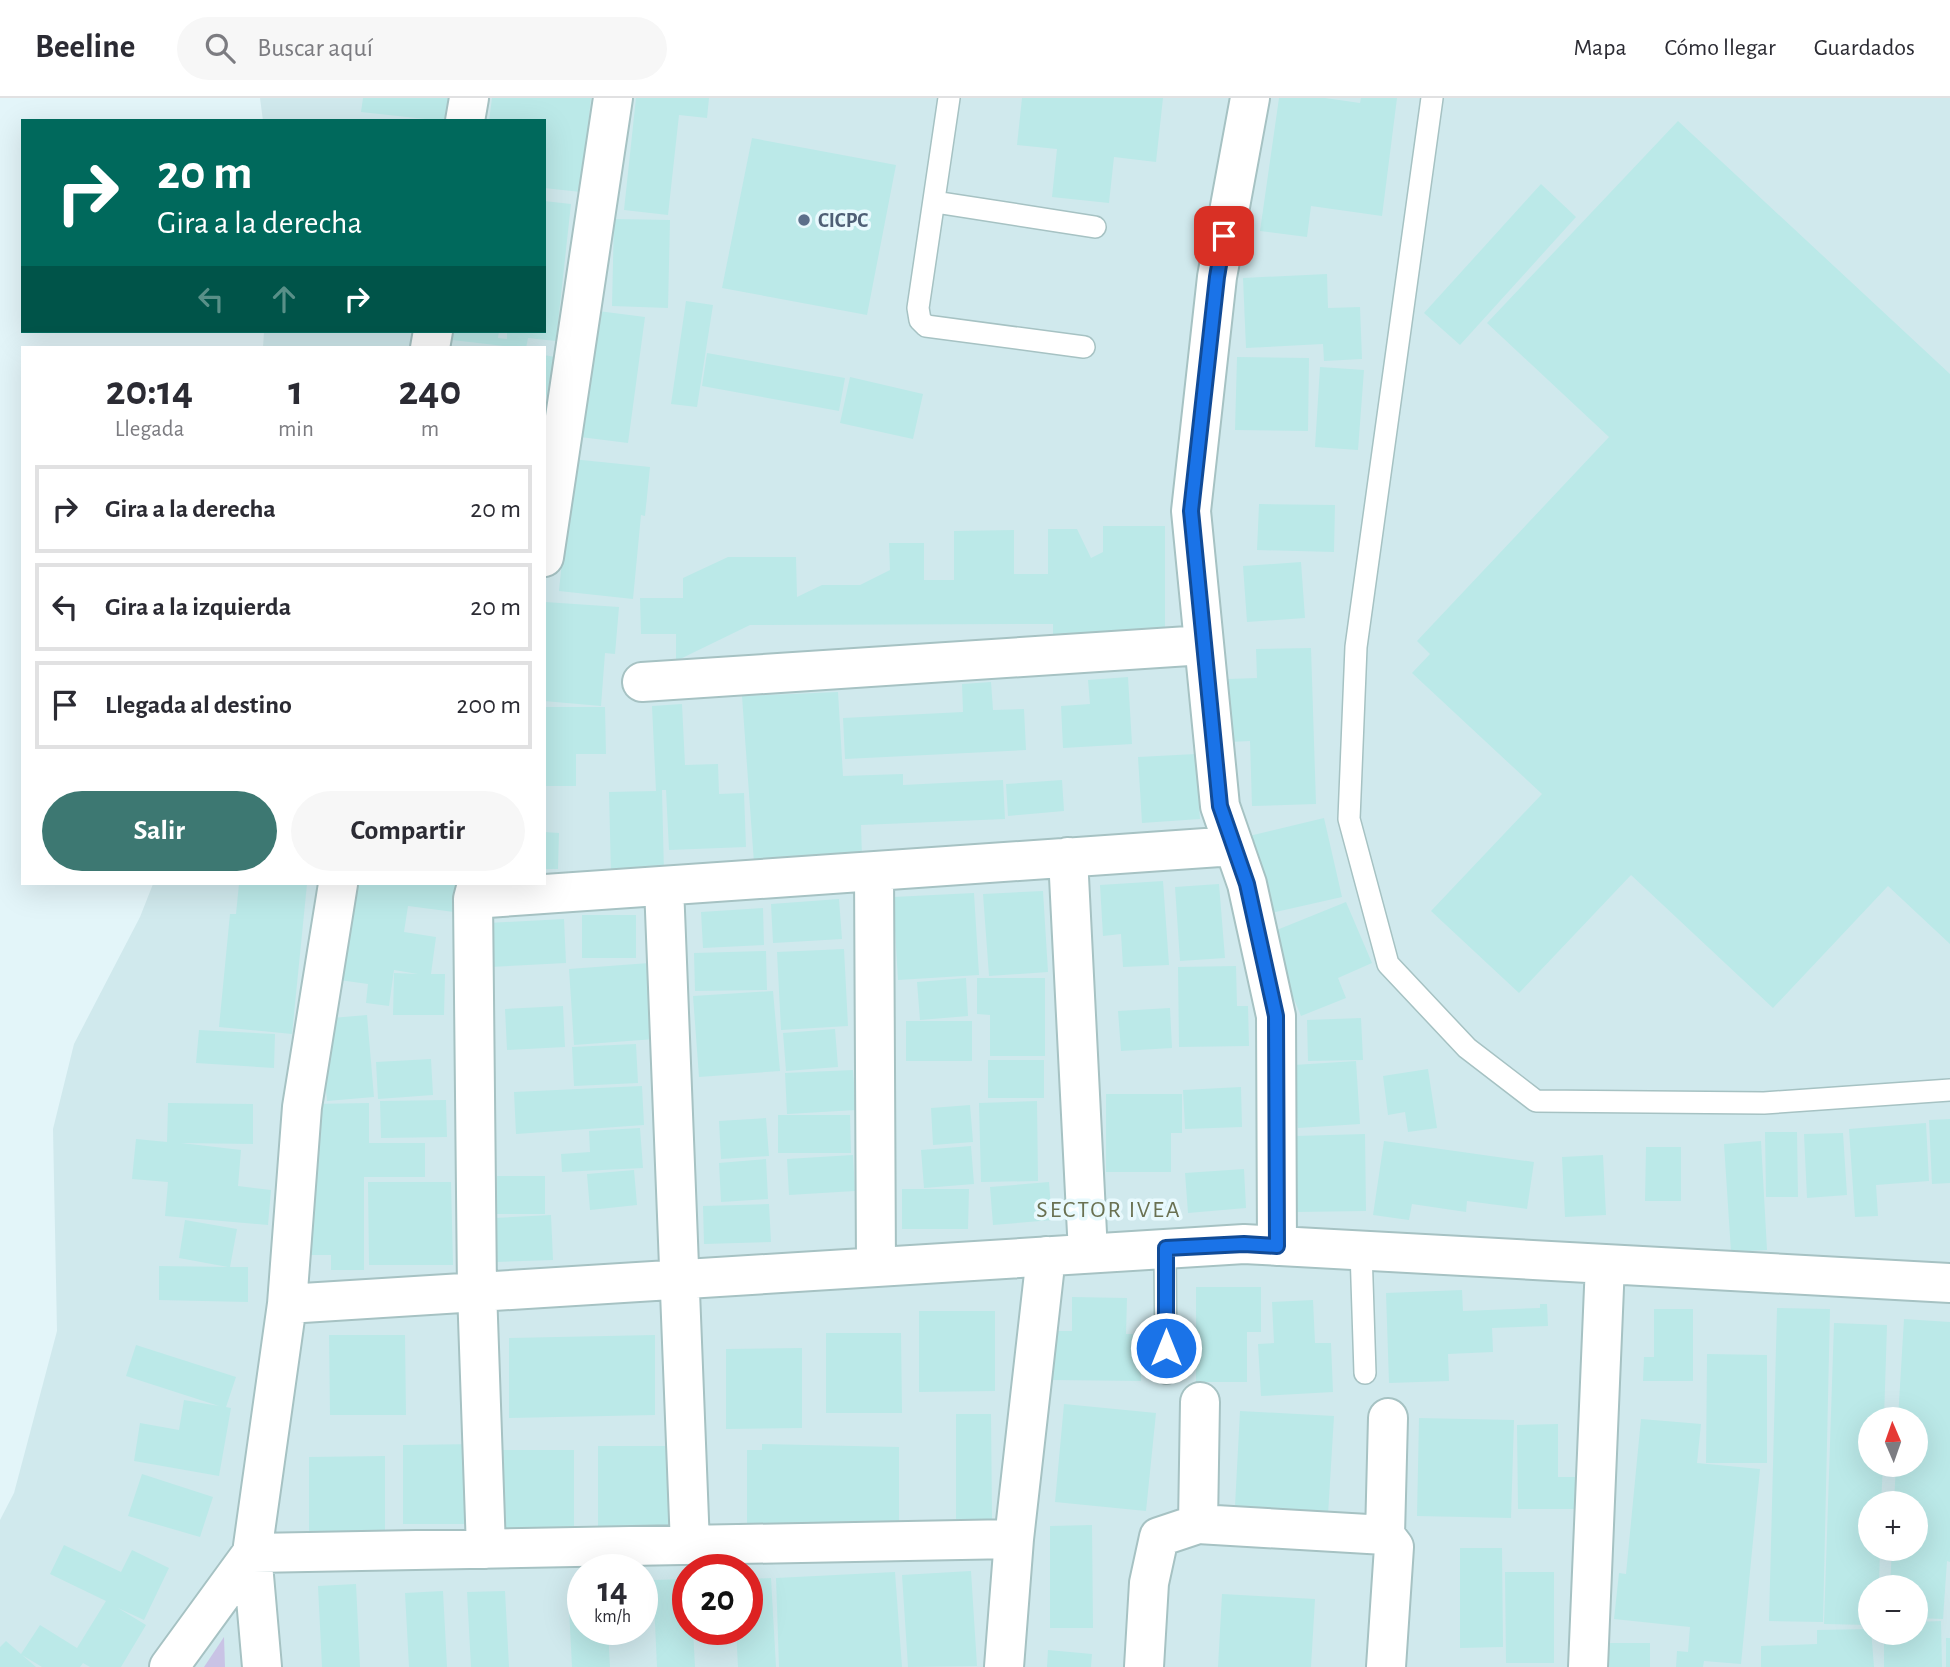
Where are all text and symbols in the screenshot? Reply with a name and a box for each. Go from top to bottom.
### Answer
search box [177,17,667,80]
icon: search [201,29,239,67]
text: Beeline [35,31,135,64]
text: Buscar aquí [257,35,373,61]
text: Mapa [1573,36,1627,60]
text: Cómo llegar [1665,36,1776,60]
text: Guardados [1814,36,1915,60]
icon: right [42,147,133,238]
text: 20 m [157,149,253,198]
pin [1194,206,1254,266]
text: Gira a la derecha [157,207,362,239]
place label: CICPC [818,210,868,231]
marker: CICPC [796,212,812,228]
icon: arrive [1205,217,1243,255]
icon: left [192,280,230,318]
icon: ahead [265,280,303,318]
icon: right [338,280,376,318]
text: 20:14 [106,370,193,412]
text: 1 [288,370,303,412]
text: 240 [398,370,461,412]
text: Llegada [115,418,184,441]
text: min [278,418,314,441]
text: m [421,418,439,441]
icon: right [46,490,84,528]
text: Gira a la derecha [105,496,276,522]
text: 20 m [470,496,521,522]
icon: left [46,588,84,626]
text: Gira a la izquierda [105,594,291,620]
text: 20 m [470,594,521,620]
icon: arrive [46,686,84,724]
text: Llegada al destino [105,692,292,718]
text: 200 m [457,692,521,718]
button: Salir [42,791,277,871]
button: Compartir [291,791,525,871]
district label: SECTOR IVEA [1036,1198,1182,1222]
position arrow [1129,1311,1203,1385]
north arrow [1858,1407,1928,1477]
map controls [1858,1407,1928,1645]
button: + [1858,1491,1928,1561]
speed limit sign: 20 [672,1554,763,1645]
text: 14 [597,1573,628,1608]
button: − [1858,1575,1928,1645]
text: km/h [594,1608,631,1626]

